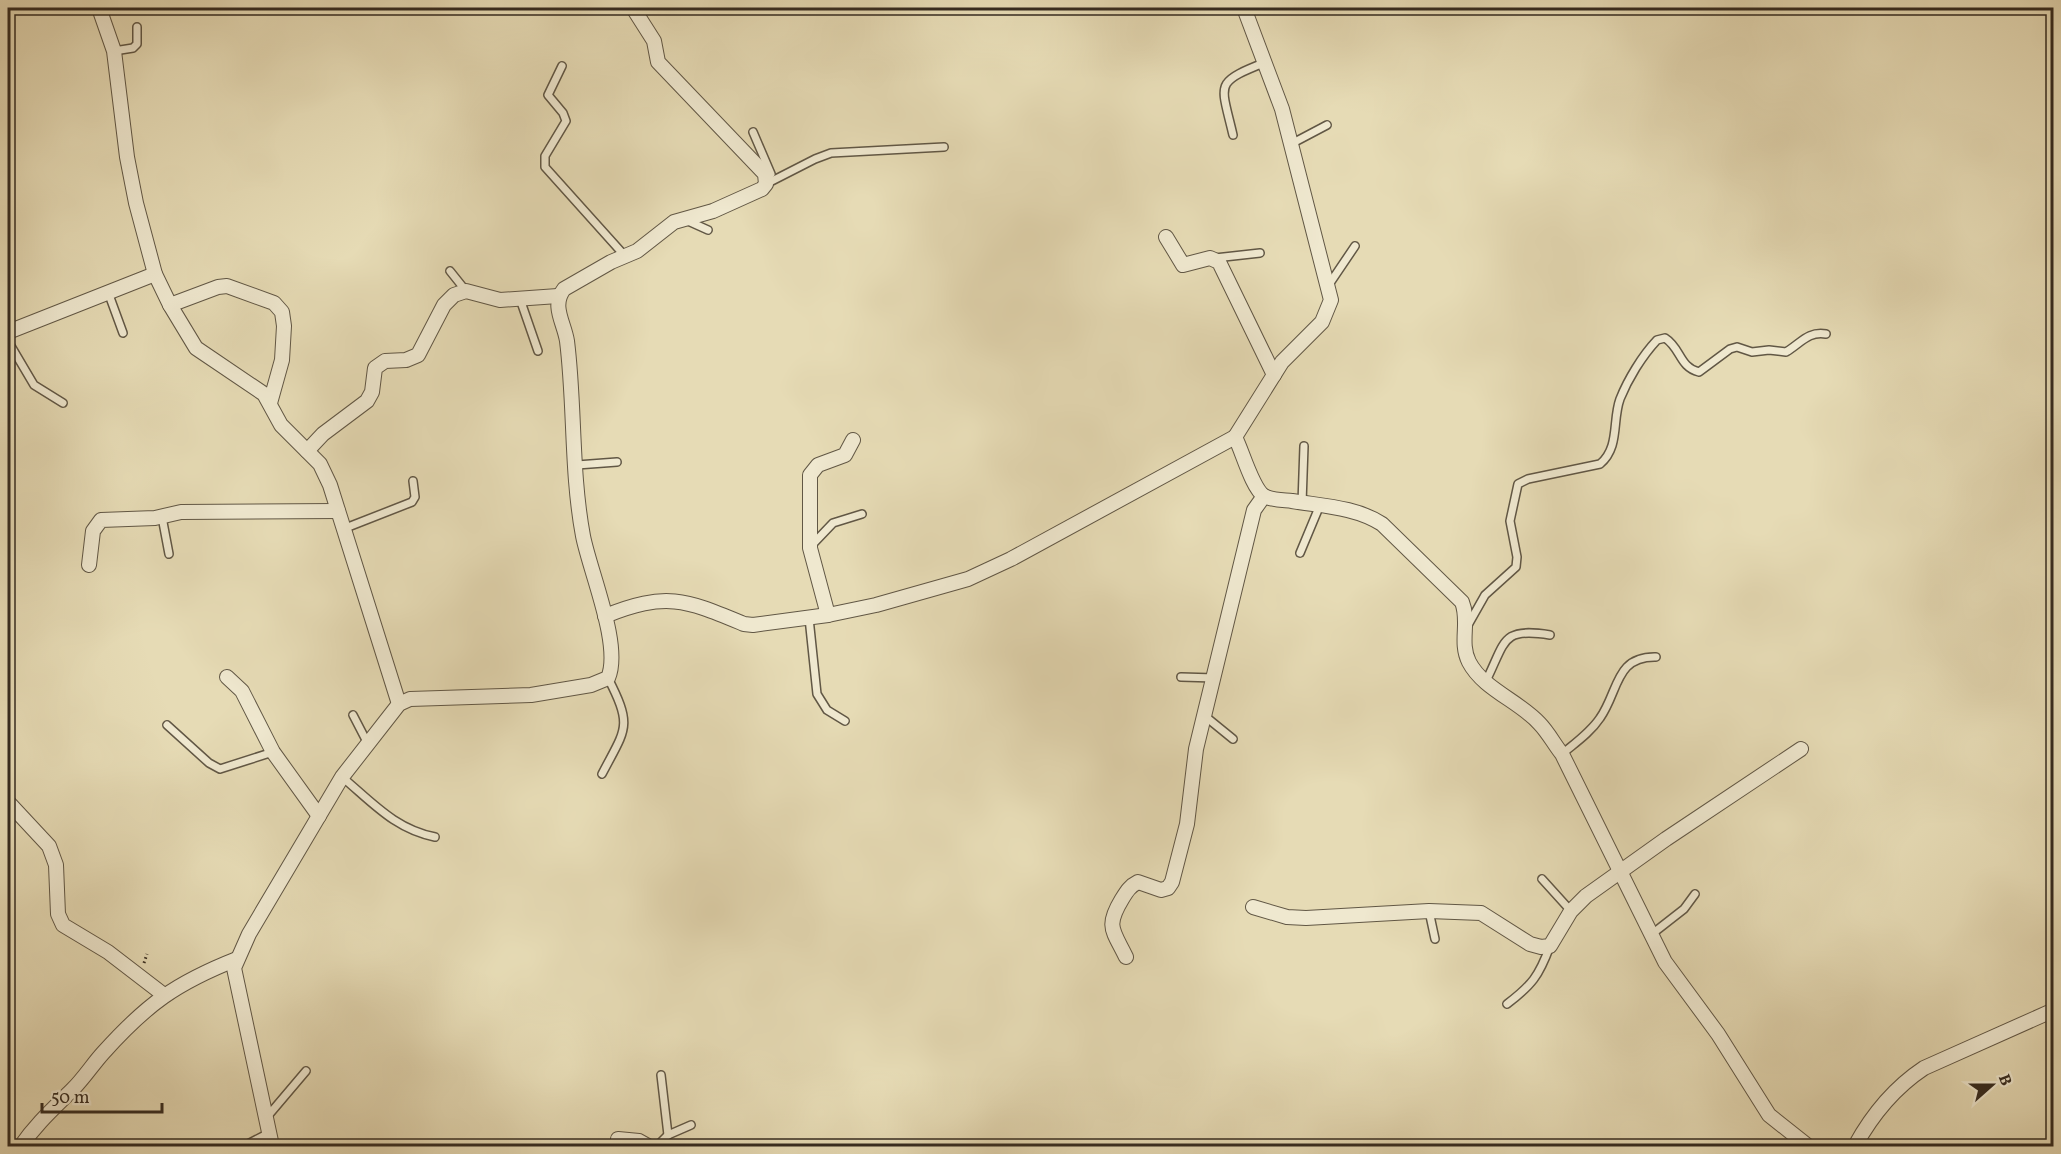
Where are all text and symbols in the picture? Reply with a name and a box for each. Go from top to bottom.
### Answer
north arrow [1962,1055,2022,1115]
text: B [1992,1071,2016,1090]
scale bar [42,1076,162,1114]
text: 50 m [51,1086,90,1111]

